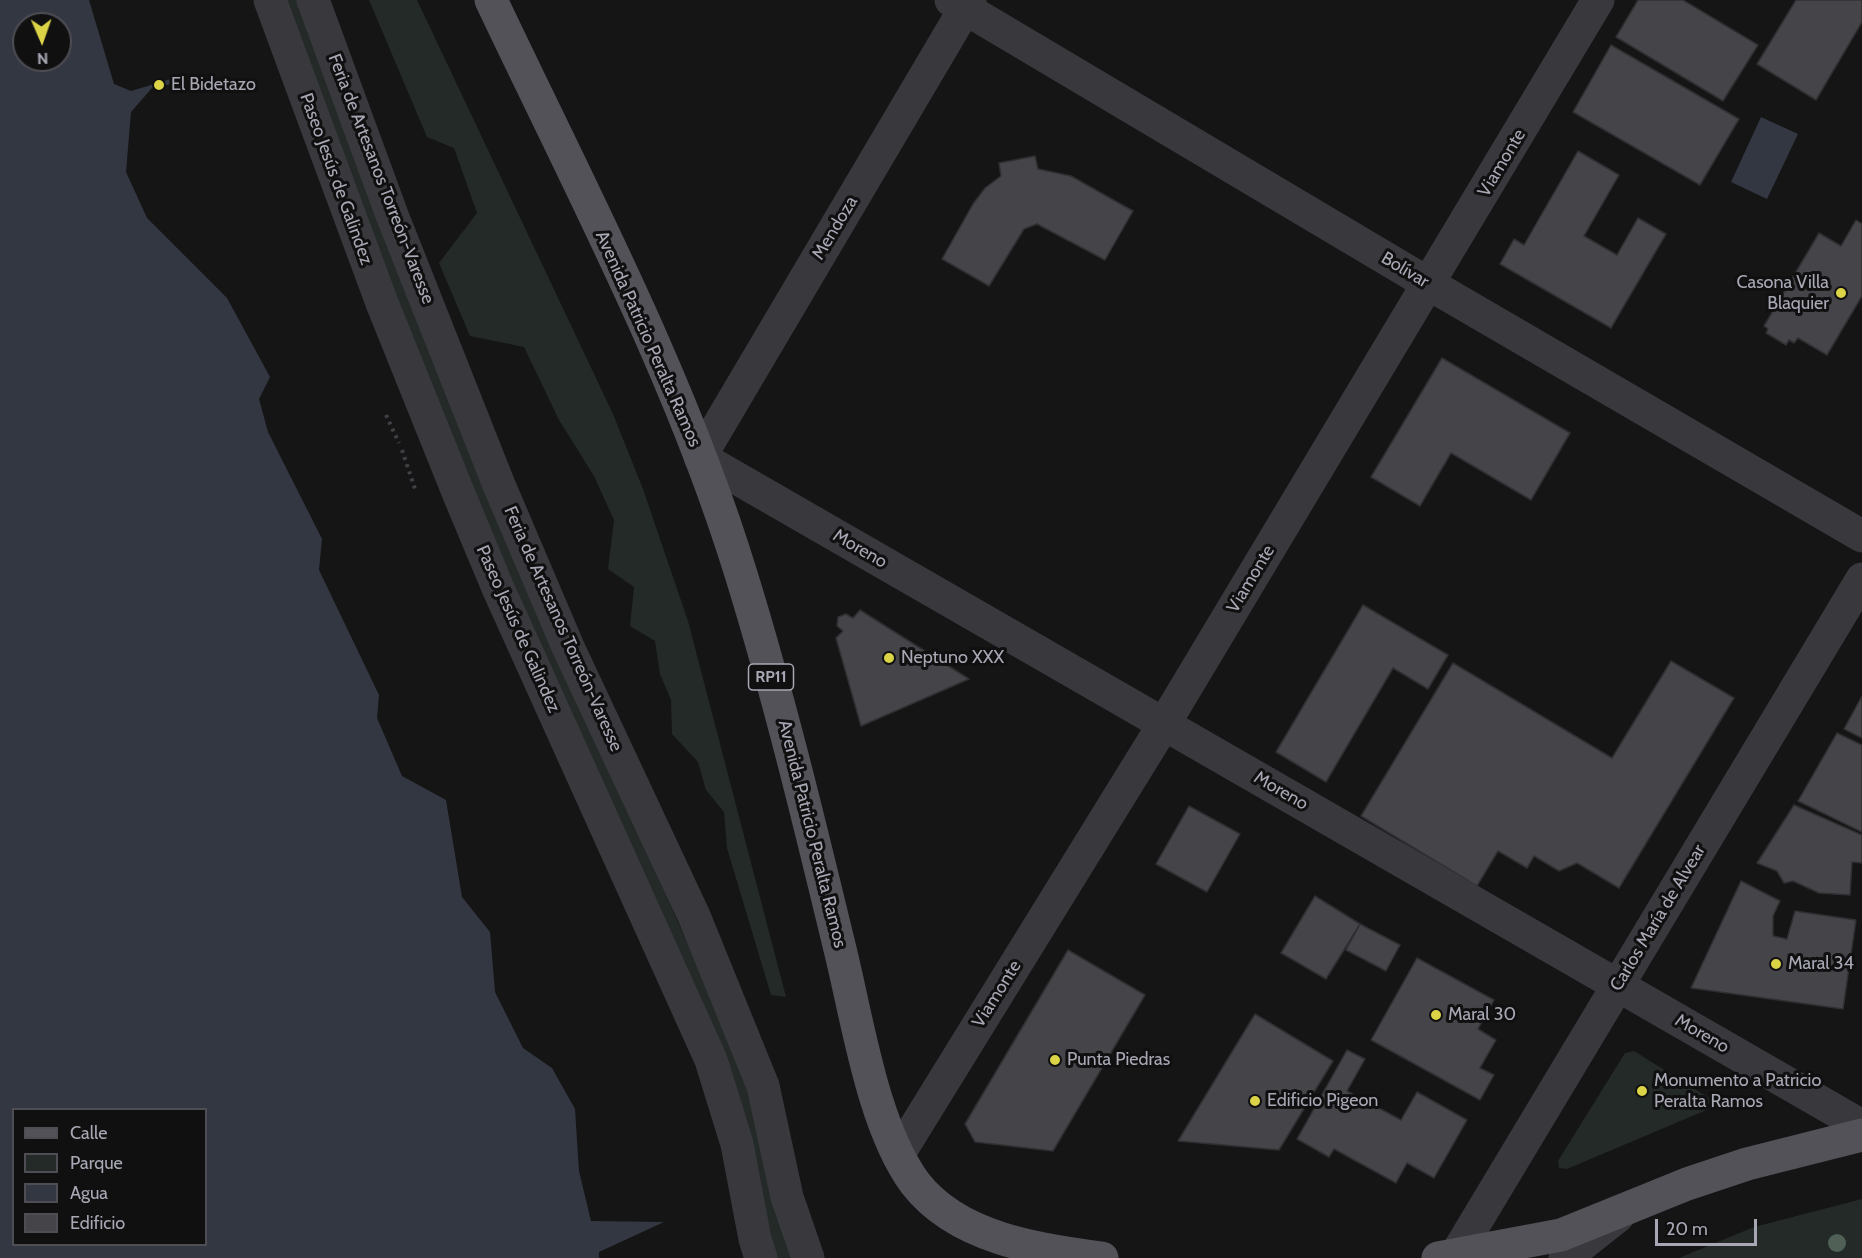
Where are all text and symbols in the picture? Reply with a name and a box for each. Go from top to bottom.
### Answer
north arrow [12,12,72,72]
text: N [37,49,49,68]
street label: Feria de Artesanos Torreón-Varesse [323,51,439,307]
place label: El Bidetazo [171,74,256,96]
marker: El Bidetazo [152,78,166,92]
street label: Paseo Jesús de Galindez [295,90,377,268]
street label: Viamonte [1473,125,1531,201]
street label: Mendoza [808,192,862,264]
street label: Avenida Patricio Peralta Ramos [591,228,705,450]
street label: Bolívar [1377,247,1433,293]
place label: Casona Villa Blaquier [1736,272,1829,314]
marker: Casona Villa Blaquier [1834,286,1848,300]
street label: Feria de Artesanos Torreón-Varesse [499,503,627,755]
street label: Moreno [829,525,891,573]
street label: Viamonte [1222,541,1280,617]
street label: Paseo Jesús de Galindez [471,542,565,716]
place label: Neptuno XXX [901,647,1004,669]
marker: Neptuno XXX [882,651,896,665]
road number: RP11 [748,664,794,690]
street label: Avenida Patricio Peralta Ramos [773,718,851,950]
street label: Moreno [1250,767,1312,815]
street label: Carlos María de Alvear [1606,841,1710,995]
place label: Maral 34 [1788,953,1854,975]
street label: Viamonte [968,956,1026,1032]
marker: Maral 34 [1769,957,1783,971]
place label: Maral 30 [1448,1004,1516,1026]
marker: Maral 30 [1429,1008,1443,1022]
street label: Moreno [1671,1010,1733,1058]
place label: Punta Piedras [1067,1049,1170,1071]
marker: Punta Piedras [1048,1053,1062,1067]
place label: Monumento a Patricio Peralta Ramos [1654,1070,1821,1112]
marker: Monumento a Patricio Peralta Ramos [1635,1084,1649,1098]
place label: Edificio Pigeon [1267,1090,1378,1112]
marker: Edificio Pigeon [1248,1094,1262,1108]
legend [12,1108,207,1246]
text: Calle [70,1122,107,1144]
text: Parque [70,1152,123,1174]
text: Agua [70,1182,108,1204]
scale bar [1658,1207,1760,1245]
text: Edificio [70,1212,125,1234]
text: 20 m [1666,1218,1708,1240]

